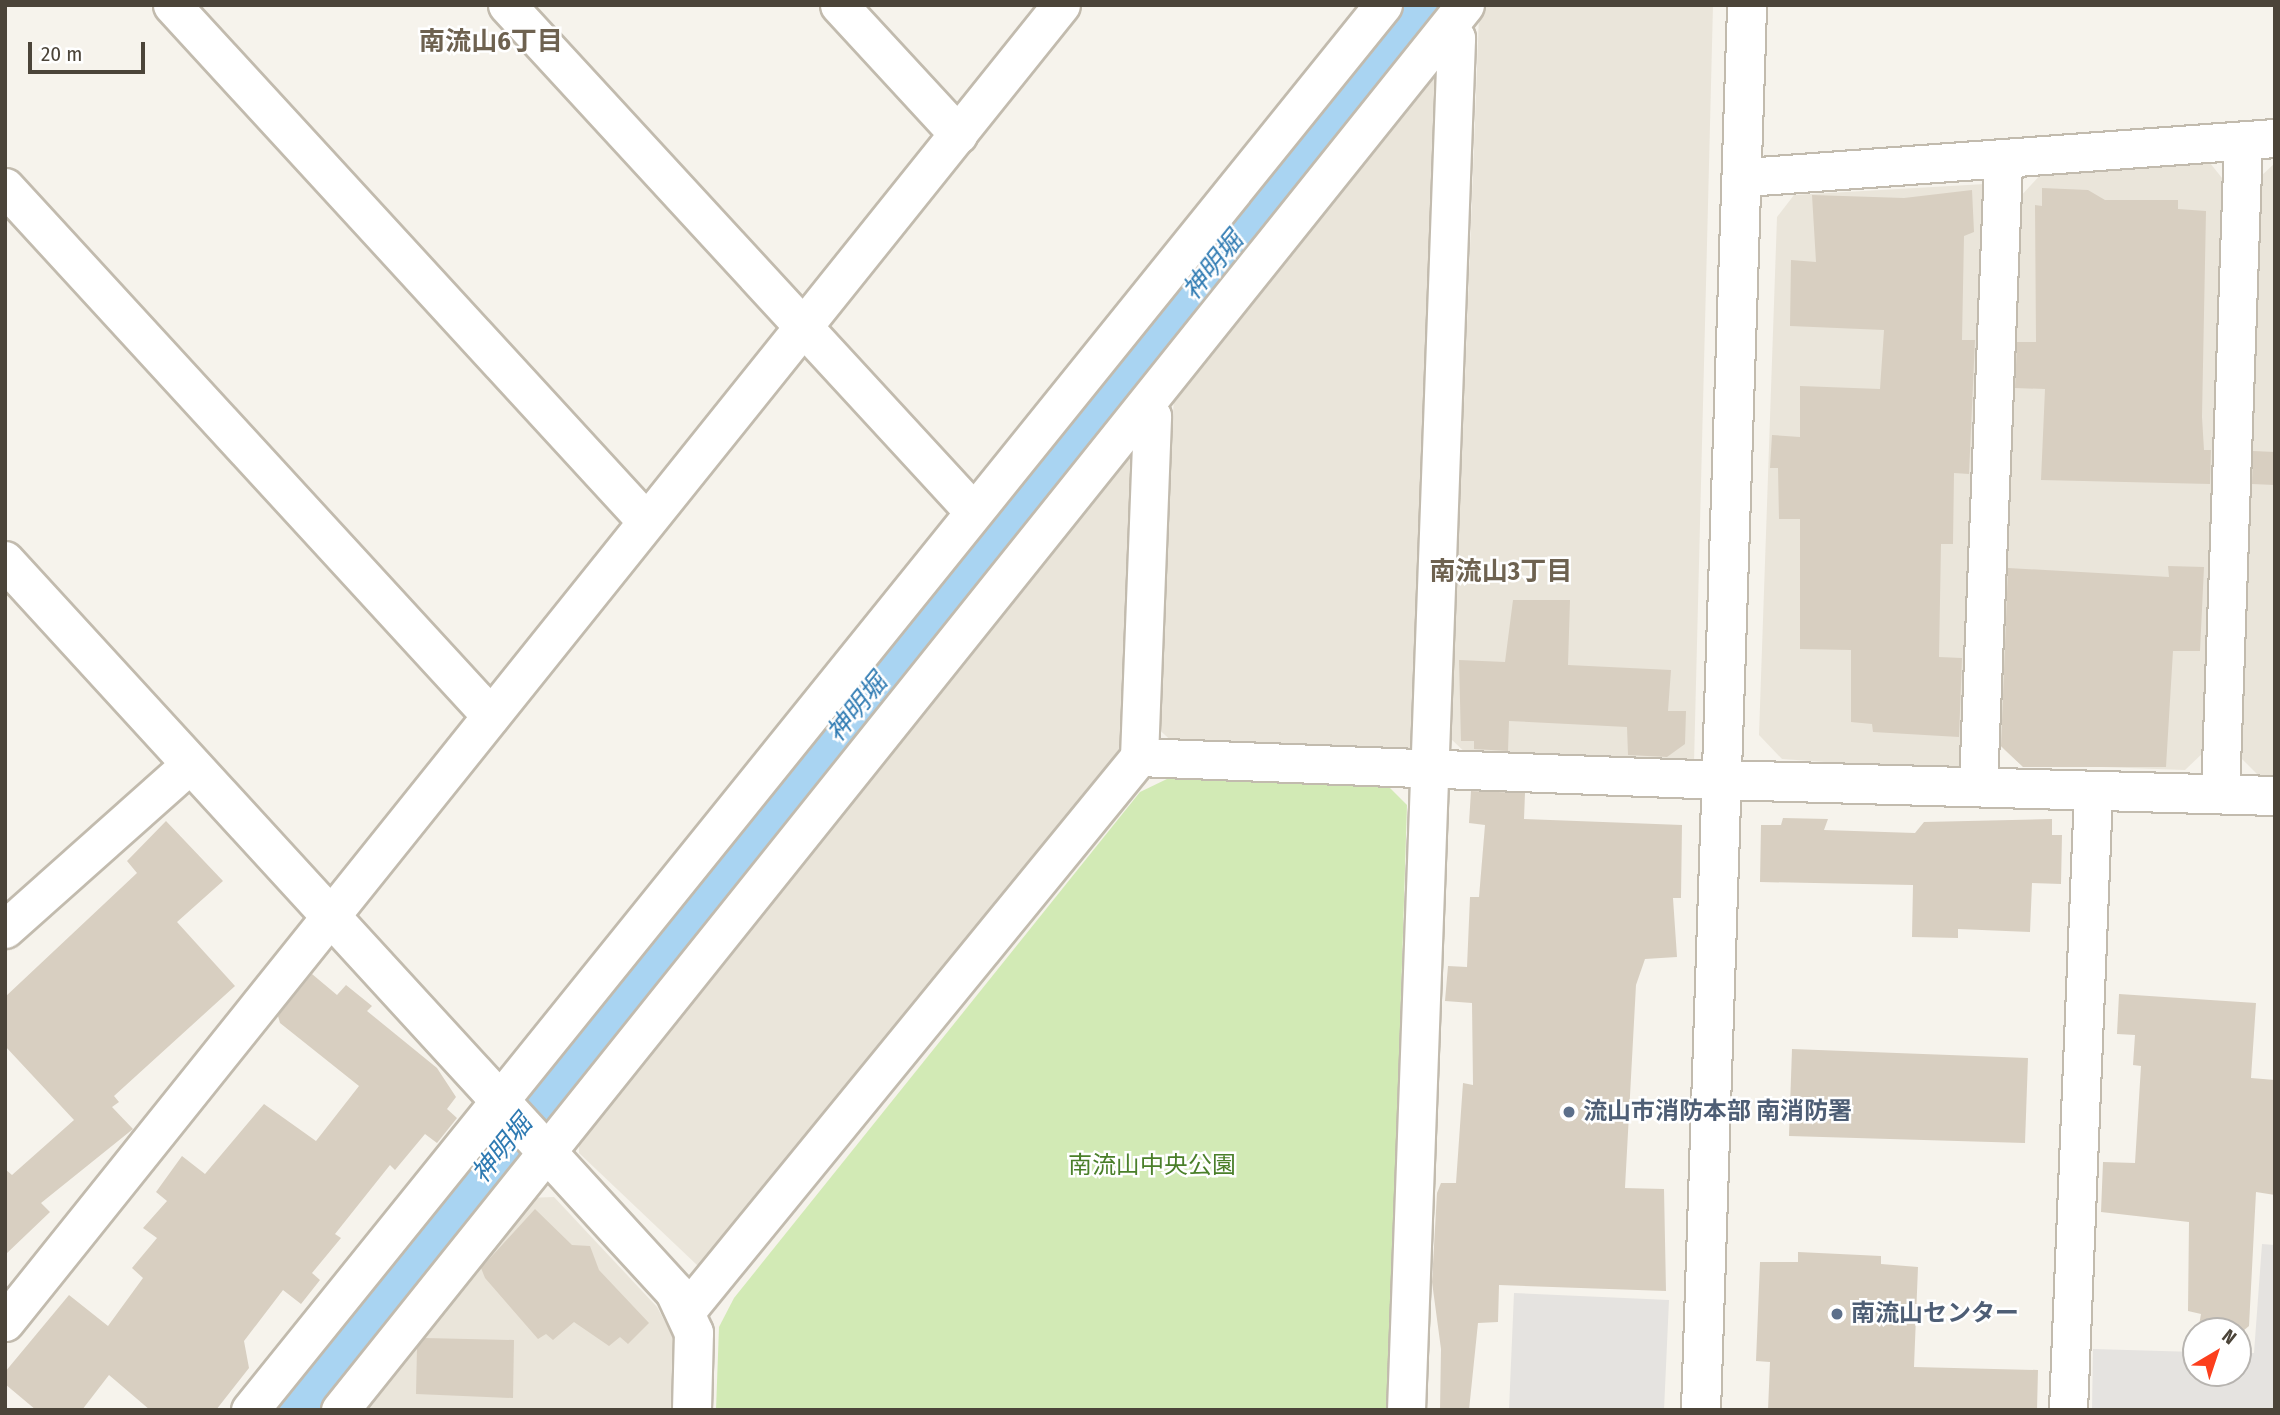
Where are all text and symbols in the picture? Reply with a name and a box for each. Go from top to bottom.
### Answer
district label: 南流山6丁目 [419,26,563,58]
scale bar [32,28,149,72]
text: 20 m [41,41,82,67]
water label: 神明堀 [1176,226,1250,306]
district label: 南流山3丁目 [1430,556,1572,588]
water label: 神明堀 [820,668,894,748]
place label: 流山市消防本部 南消防署 [1583,1098,1852,1126]
marker: 流山市消防本部 南消防署 [1561,1104,1577,1120]
water label: 神明堀 [465,1109,539,1189]
park label: 南流山中央公園 [1068,1152,1236,1180]
place label: 南流山センター [1851,1300,2019,1328]
marker: 南流山センター [1829,1306,1845,1322]
north arrow [2182,1317,2252,1387]
text: N [2218,1324,2241,1349]

